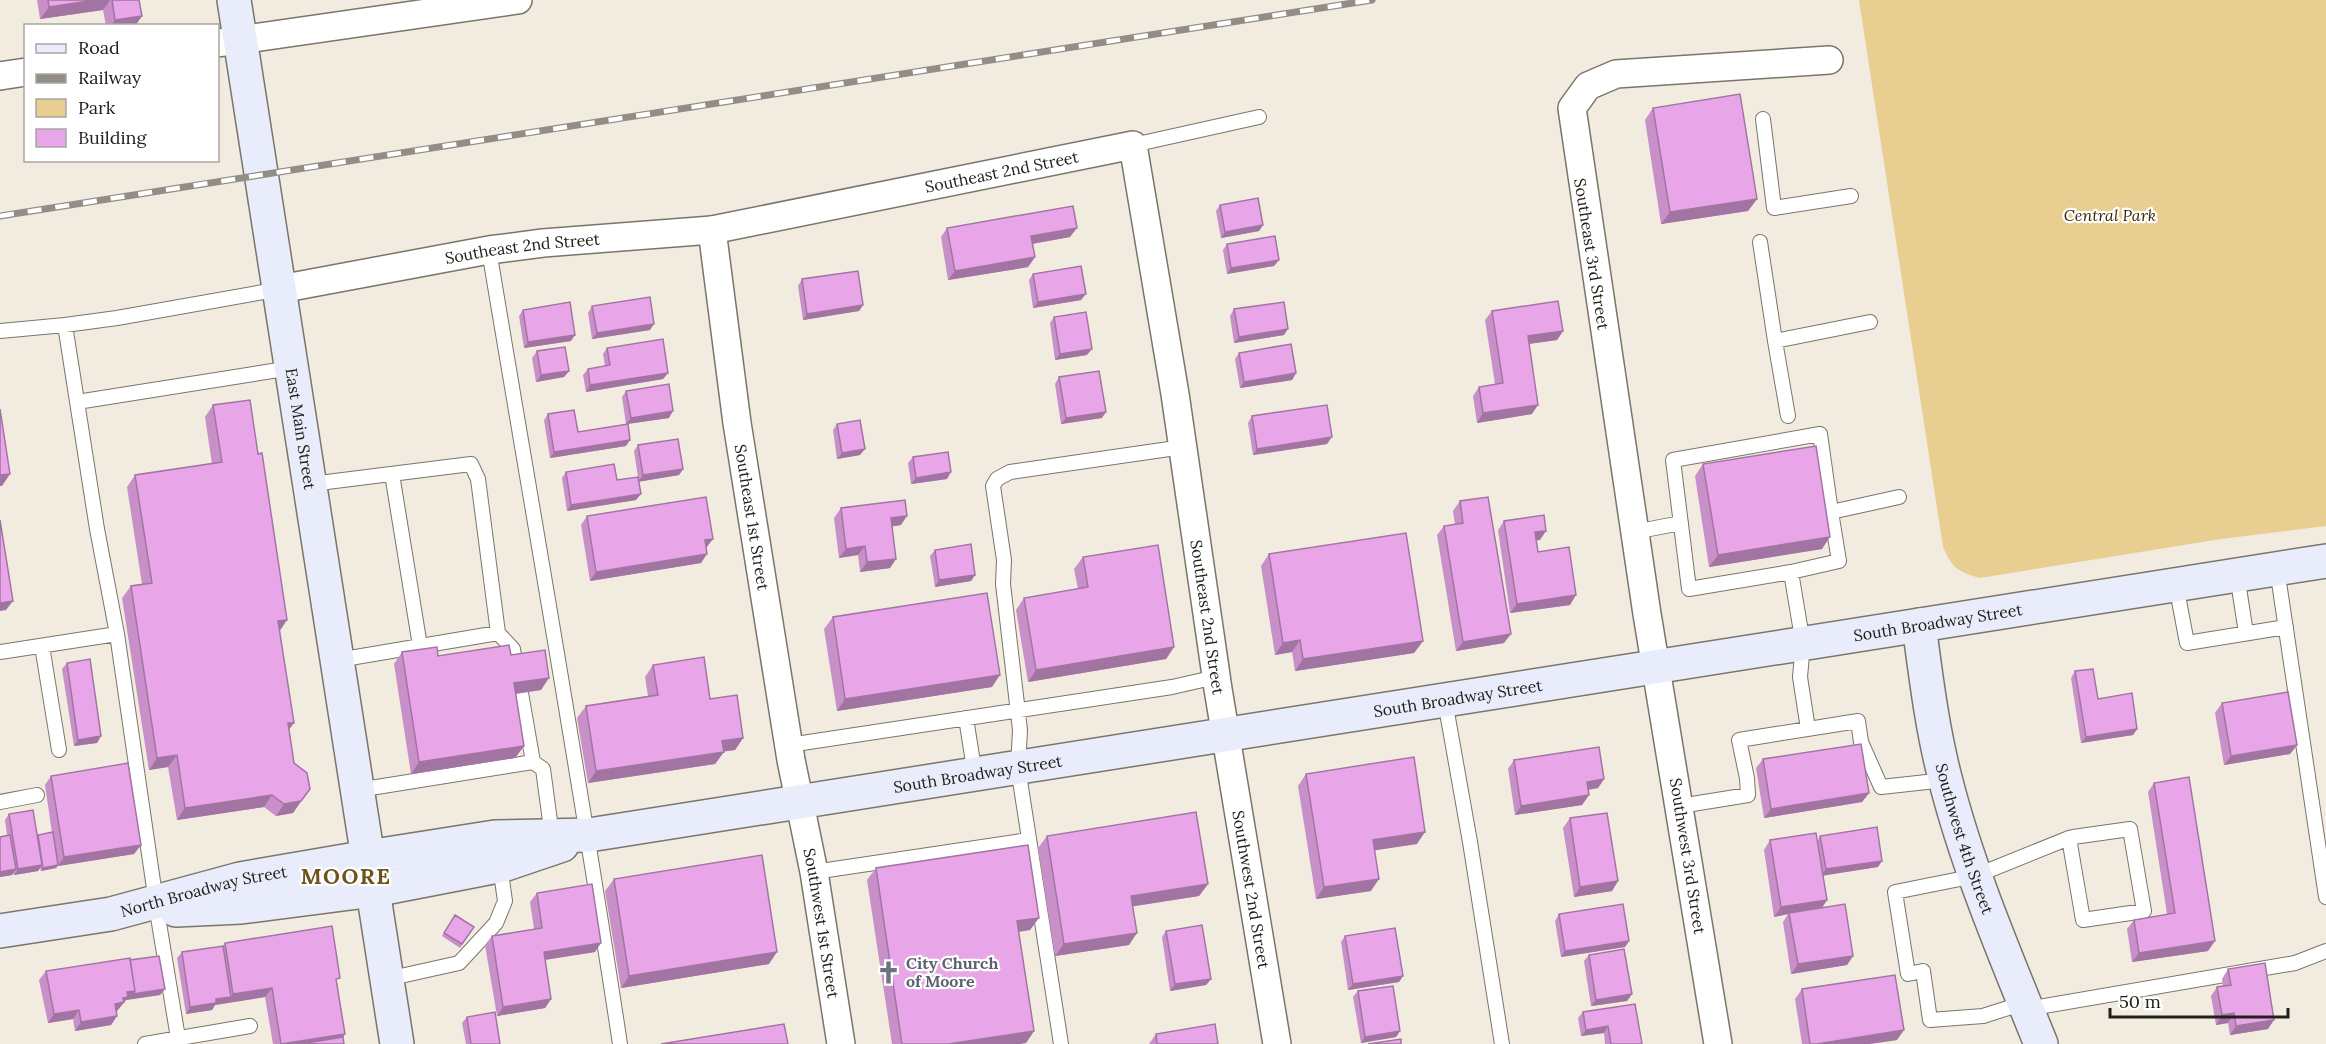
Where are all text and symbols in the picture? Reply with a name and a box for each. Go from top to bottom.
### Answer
legend [24,24,219,162]
text: Road [78,36,120,59]
text: Railway [78,66,142,89]
text: Park [78,96,116,119]
text: Building [78,126,148,149]
street label: Southeast 2nd Street [923,146,1081,197]
street label: Southeast 3rd Street [1570,177,1614,332]
park label: Central Park [2064,205,2156,225]
street label: Southeast 2nd Street [443,229,601,268]
street label: East Main Street [282,367,320,492]
street label: Southeast 1st Street [731,443,774,592]
street label: Southeast 2nd Street [1186,538,1229,697]
street label: South Broadway Street [1852,599,2025,645]
street label: South Broadway Street [1372,675,1544,721]
street label: South Broadway Street [892,750,1064,797]
street label: Southwest 4th Street [1932,761,1998,918]
street label: Southwest 3rd Street [1666,777,1710,936]
street label: Southwest 2nd Street [1228,809,1274,971]
street label: Southwest 1st Street [799,846,844,1001]
street label: North Broadway Street [118,861,289,921]
district label: MOORE [300,862,392,890]
place label: City Church of Moore [906,953,998,991]
church icon: City Church of Moore [875,959,901,985]
scale bar [2110,981,2288,1019]
text: 50 m [2119,990,2161,1013]

